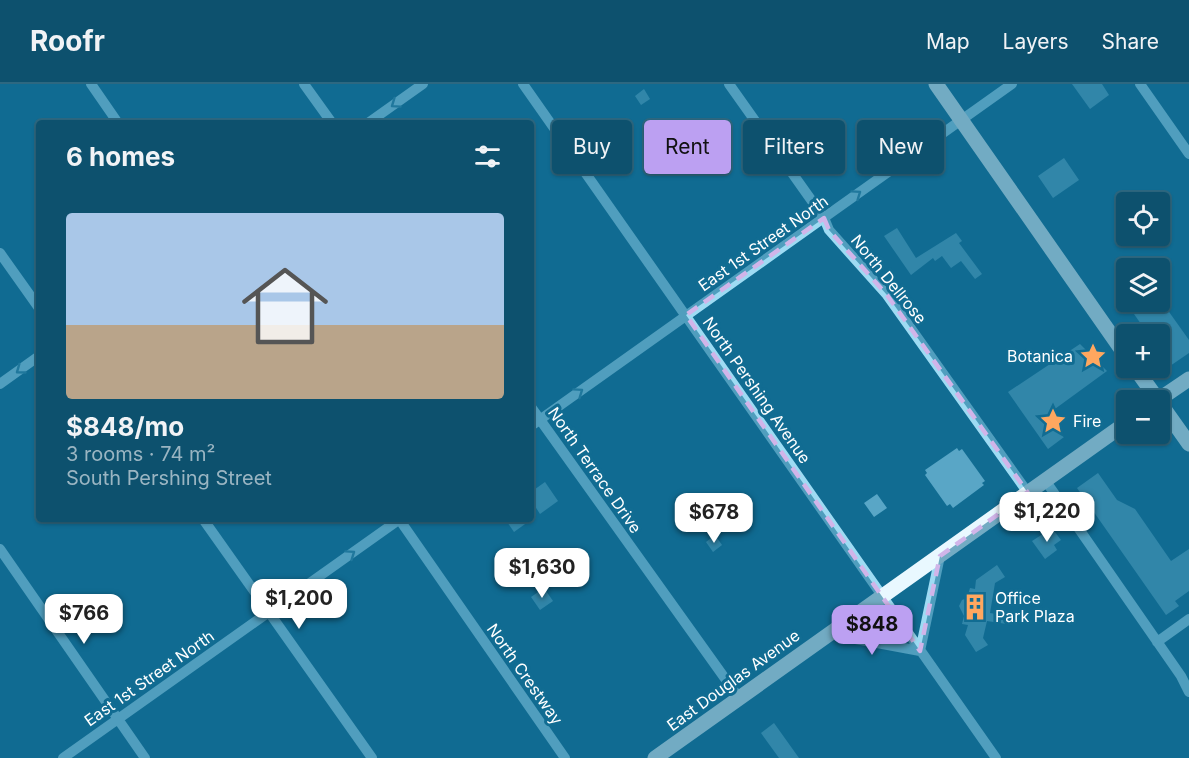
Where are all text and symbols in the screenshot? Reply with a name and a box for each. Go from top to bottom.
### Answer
text: Roofr [30,24,105,58]
text: Map [926,29,970,54]
text: Layers [1003,29,1069,54]
text: Share [1102,29,1159,54]
one-way arrow [391,96,402,107]
chip: Buy [552,120,632,174]
chip: Rent [644,120,731,174]
chip: Filters [743,120,845,174]
chip: New [857,120,944,174]
icon: filters [471,140,504,173]
text: 6 homes [66,141,175,172]
one-way arrow [851,190,862,201]
street label: East 1st Street North [694,191,832,295]
map controls [1116,192,1170,444]
button: locate [1116,192,1170,246]
street label: North Dellrose [847,230,931,328]
icon: home [231,252,339,360]
button: layers [1116,258,1170,312]
street label: North Pershing Avenue [699,313,815,467]
button: + [1116,324,1170,378]
place icon: Botanica [1078,341,1108,371]
place label: Botanica [1007,346,1073,366]
one-way arrow [15,363,26,374]
one-way arrow [572,388,583,399]
button: − [1116,390,1170,444]
street label: North Terrace Drive [544,403,646,537]
place icon: Fire [1038,406,1068,436]
text: $848/mo [66,411,184,442]
place label: Fire [1073,411,1101,431]
text: 3 rooms · 74 m² [66,442,215,466]
text: South Pershing Street [66,466,272,490]
pin: $1,220 [998,492,1096,543]
pin: $678 [678,493,750,544]
text: $1,220 [1013,499,1081,523]
text: $678 [689,500,739,524]
pin: $1,630 [493,548,591,599]
one-way arrow [344,550,355,561]
text: $1,630 [508,555,576,579]
pin: $1,200 [250,579,348,630]
text: $1,200 [265,586,333,610]
place label: Office Park Plaza [995,588,1075,626]
building icon: Office Park Plaza [960,592,990,622]
pin: $766 [48,594,120,645]
text: $766 [59,601,109,625]
pin: $848 [836,605,908,656]
text: $848 [846,612,898,636]
street label: North Crestway [483,620,567,728]
street label: East Douglas Avenue [663,625,803,735]
street label: East 1st Street North [80,626,218,730]

